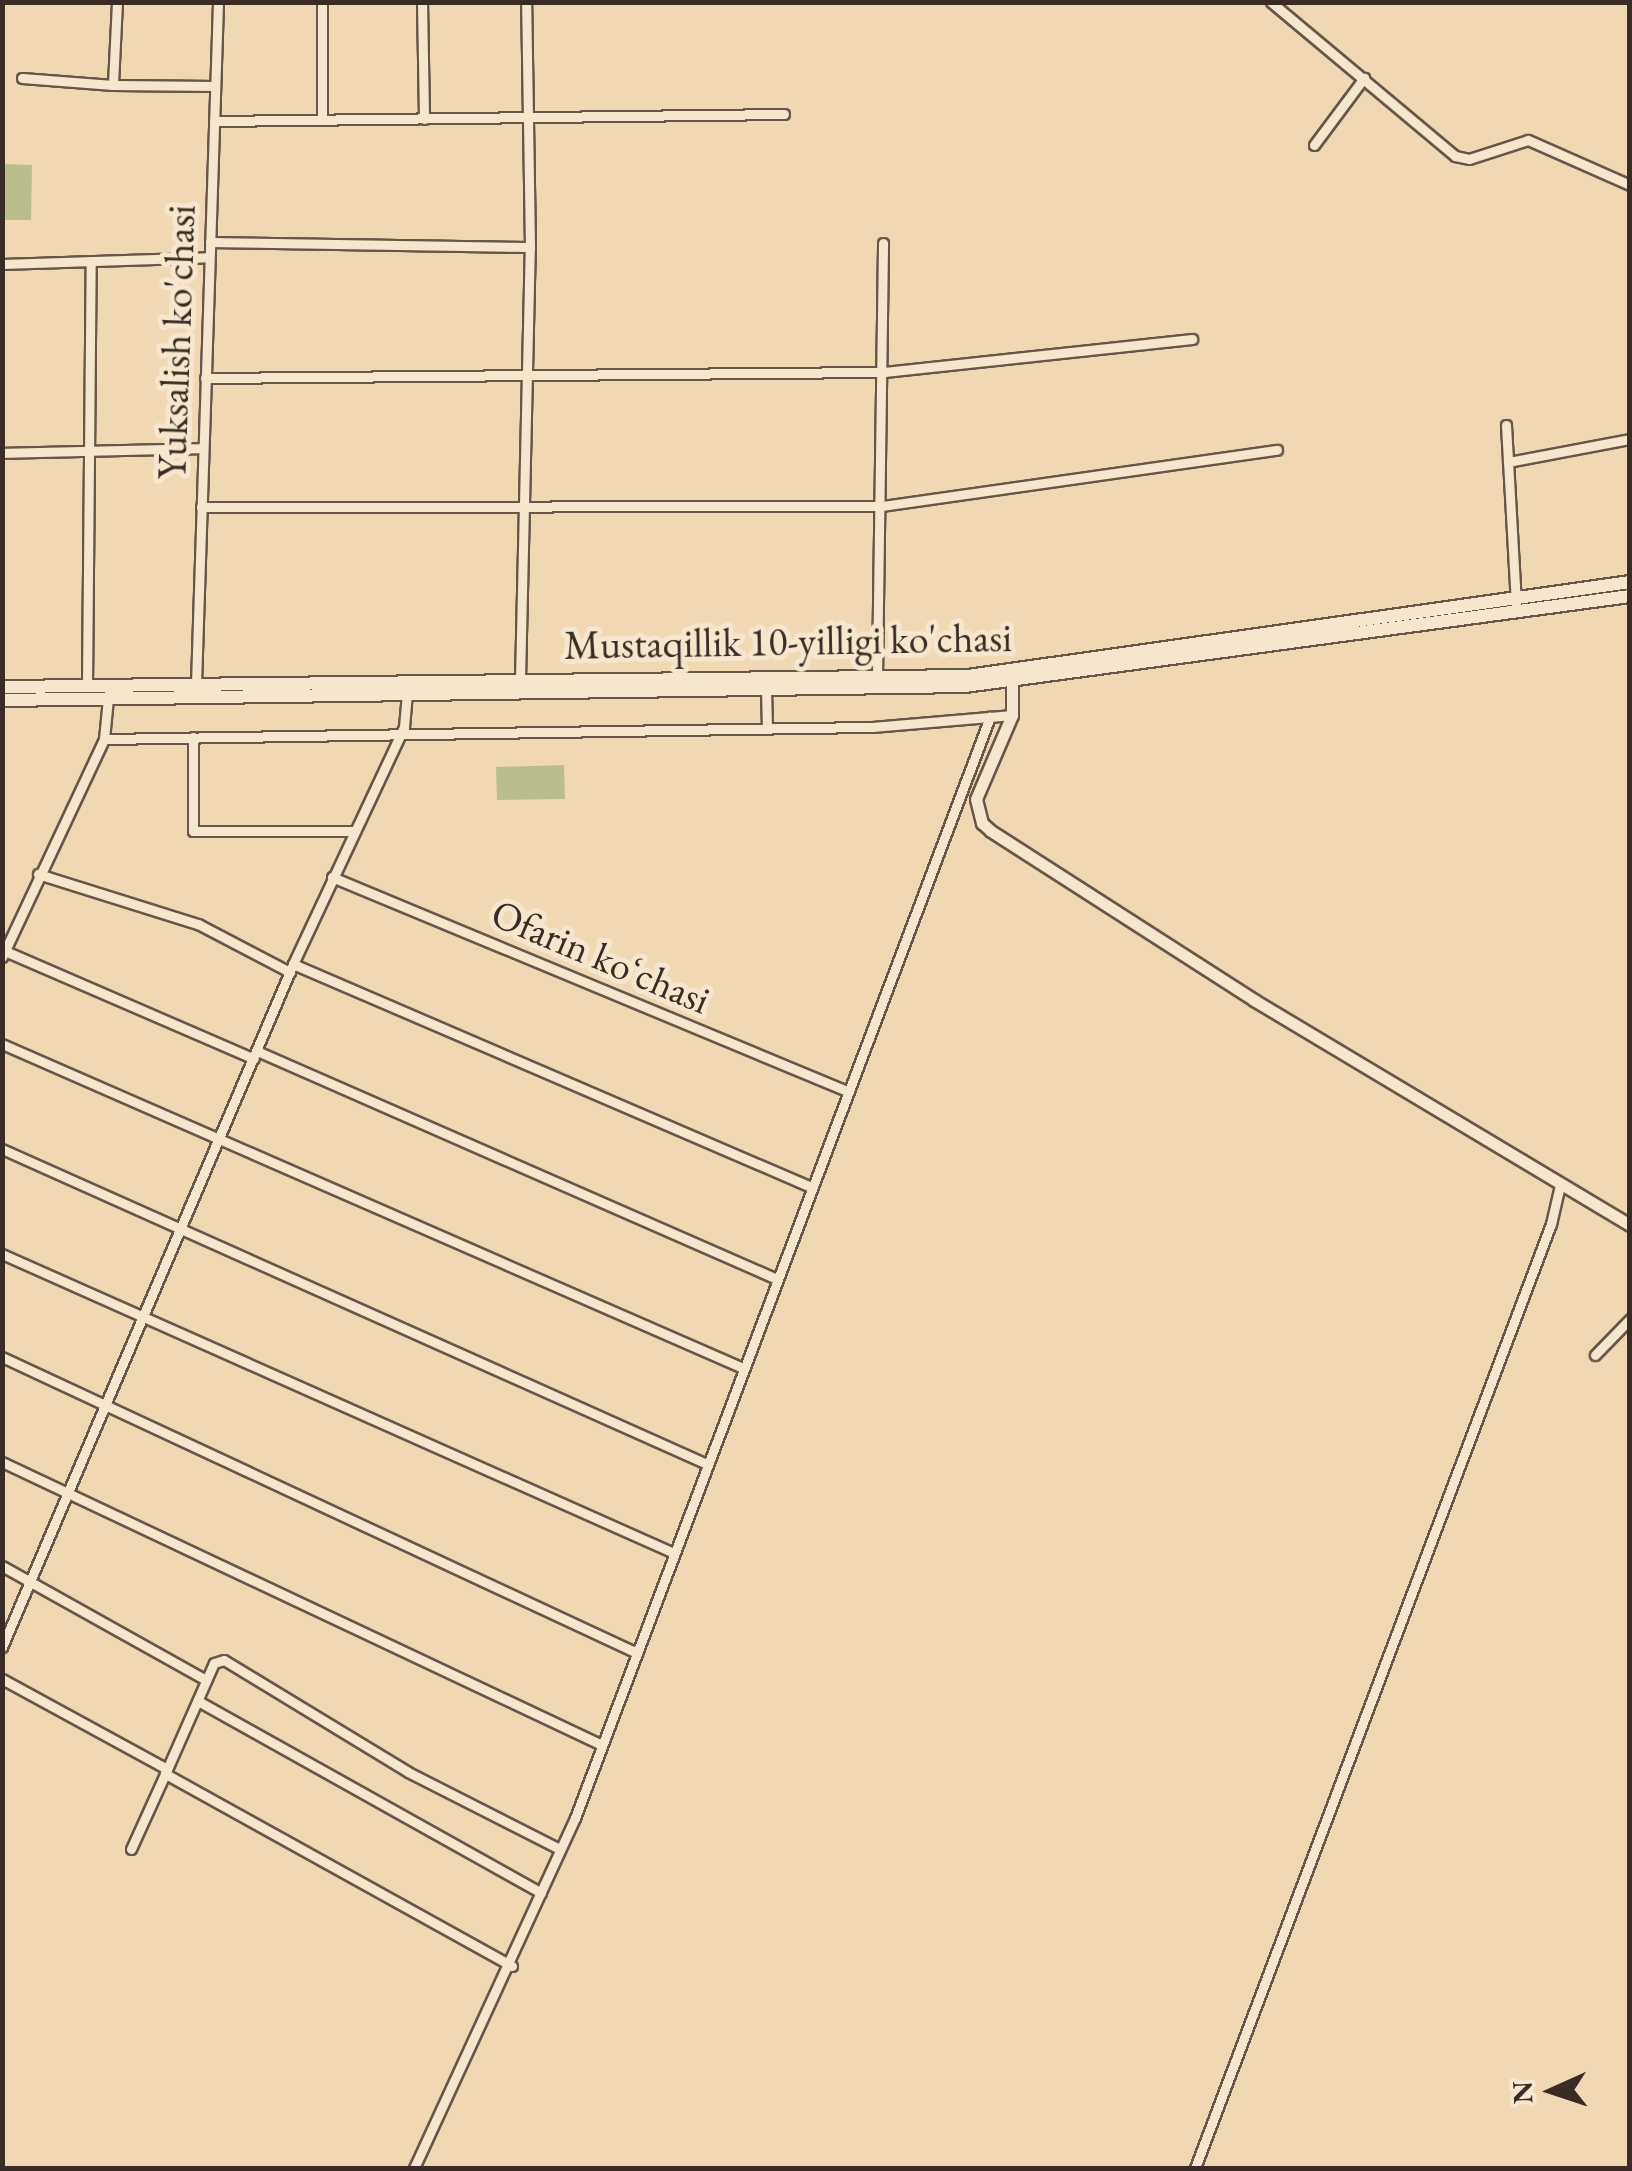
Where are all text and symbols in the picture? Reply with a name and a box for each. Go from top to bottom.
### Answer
street label: Yuksalish ko'chasi [147,204,205,480]
street label: Mustaqillik 10-yilligi ko'chasi [564,613,1012,669]
street label: Ofarin koʻchasi [485,888,717,1024]
north arrow [1502,2041,1602,2141]
text: N [1503,2080,1541,2105]

